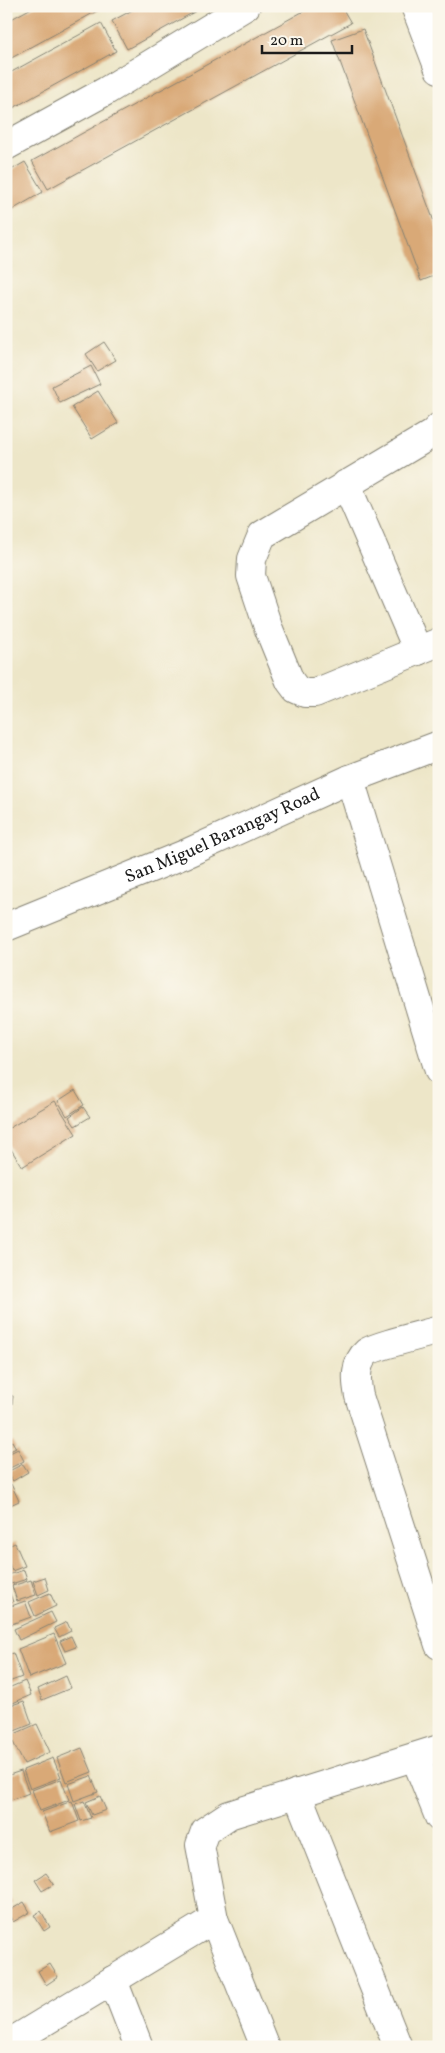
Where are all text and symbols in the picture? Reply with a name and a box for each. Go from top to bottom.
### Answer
scale bar [262,22,352,54]
text: 20 m [270,31,303,52]
street label: San Miguel Barangay Road [121,782,324,890]

